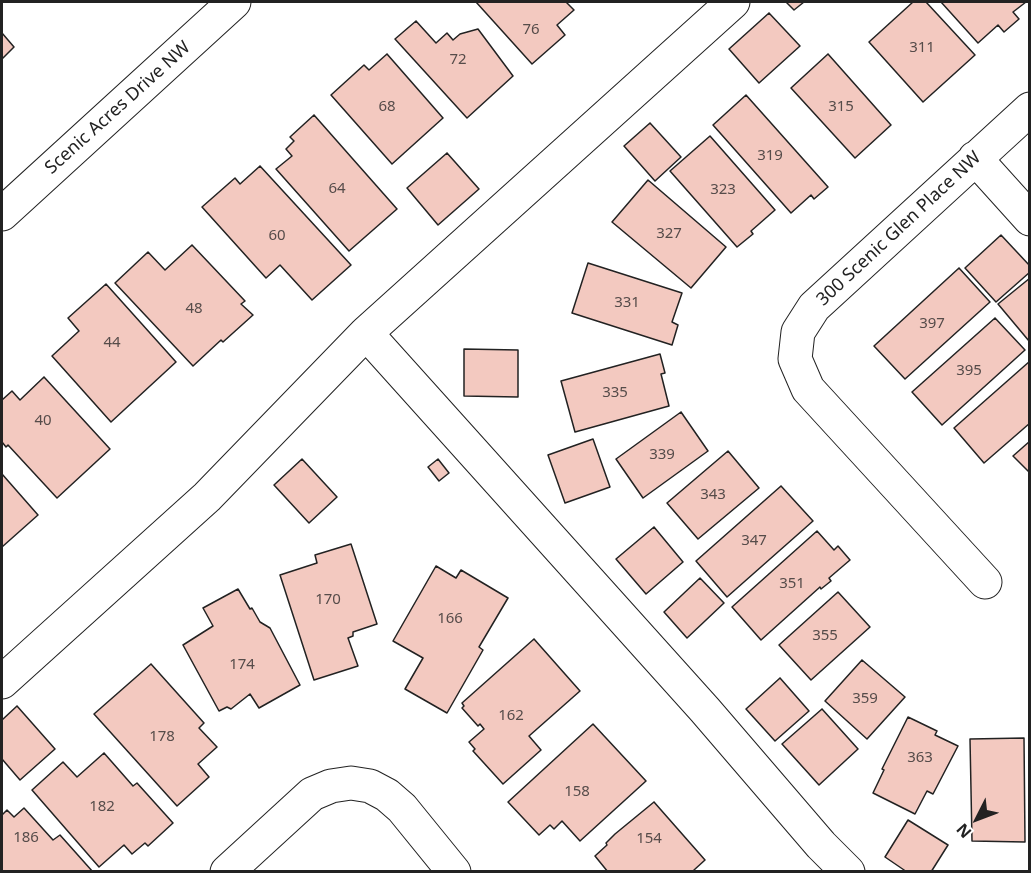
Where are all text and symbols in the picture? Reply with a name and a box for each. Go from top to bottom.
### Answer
house number: 76 [522,21,540,39]
street label: Scenic Acres Drive NW [41,37,195,179]
house number: 311 [909,39,935,57]
house number: 72 [449,51,467,69]
house number: 68 [378,98,396,116]
house number: 315 [828,98,854,116]
house number: 319 [757,147,783,165]
street label: 300 Scenic Glen Place NW [812,147,986,311]
house number: 64 [328,180,346,198]
house number: 323 [710,181,736,199]
house number: 327 [656,225,682,243]
house number: 60 [268,227,286,245]
house number: 331 [614,294,640,312]
house number: 48 [185,300,203,318]
house number: 397 [919,315,945,333]
house number: 44 [103,334,121,352]
house number: 395 [956,362,982,380]
house number: 335 [602,384,628,402]
house number: 40 [34,412,52,430]
house number: 339 [649,446,675,464]
house number: 343 [700,486,726,504]
house number: 347 [741,532,767,550]
house number: 351 [779,575,805,593]
house number: 170 [315,591,341,609]
house number: 166 [437,610,463,628]
house number: 355 [812,627,838,645]
house number: 174 [229,656,255,674]
house number: 359 [852,690,878,708]
house number: 162 [498,707,524,725]
house number: 178 [149,728,175,746]
house number: 363 [907,749,933,767]
house number: 158 [564,783,590,801]
north arrow [947,789,1007,849]
house number: 182 [89,798,115,816]
text: N [951,819,976,843]
house number: 186 [13,829,39,847]
house number: 154 [636,830,662,848]

